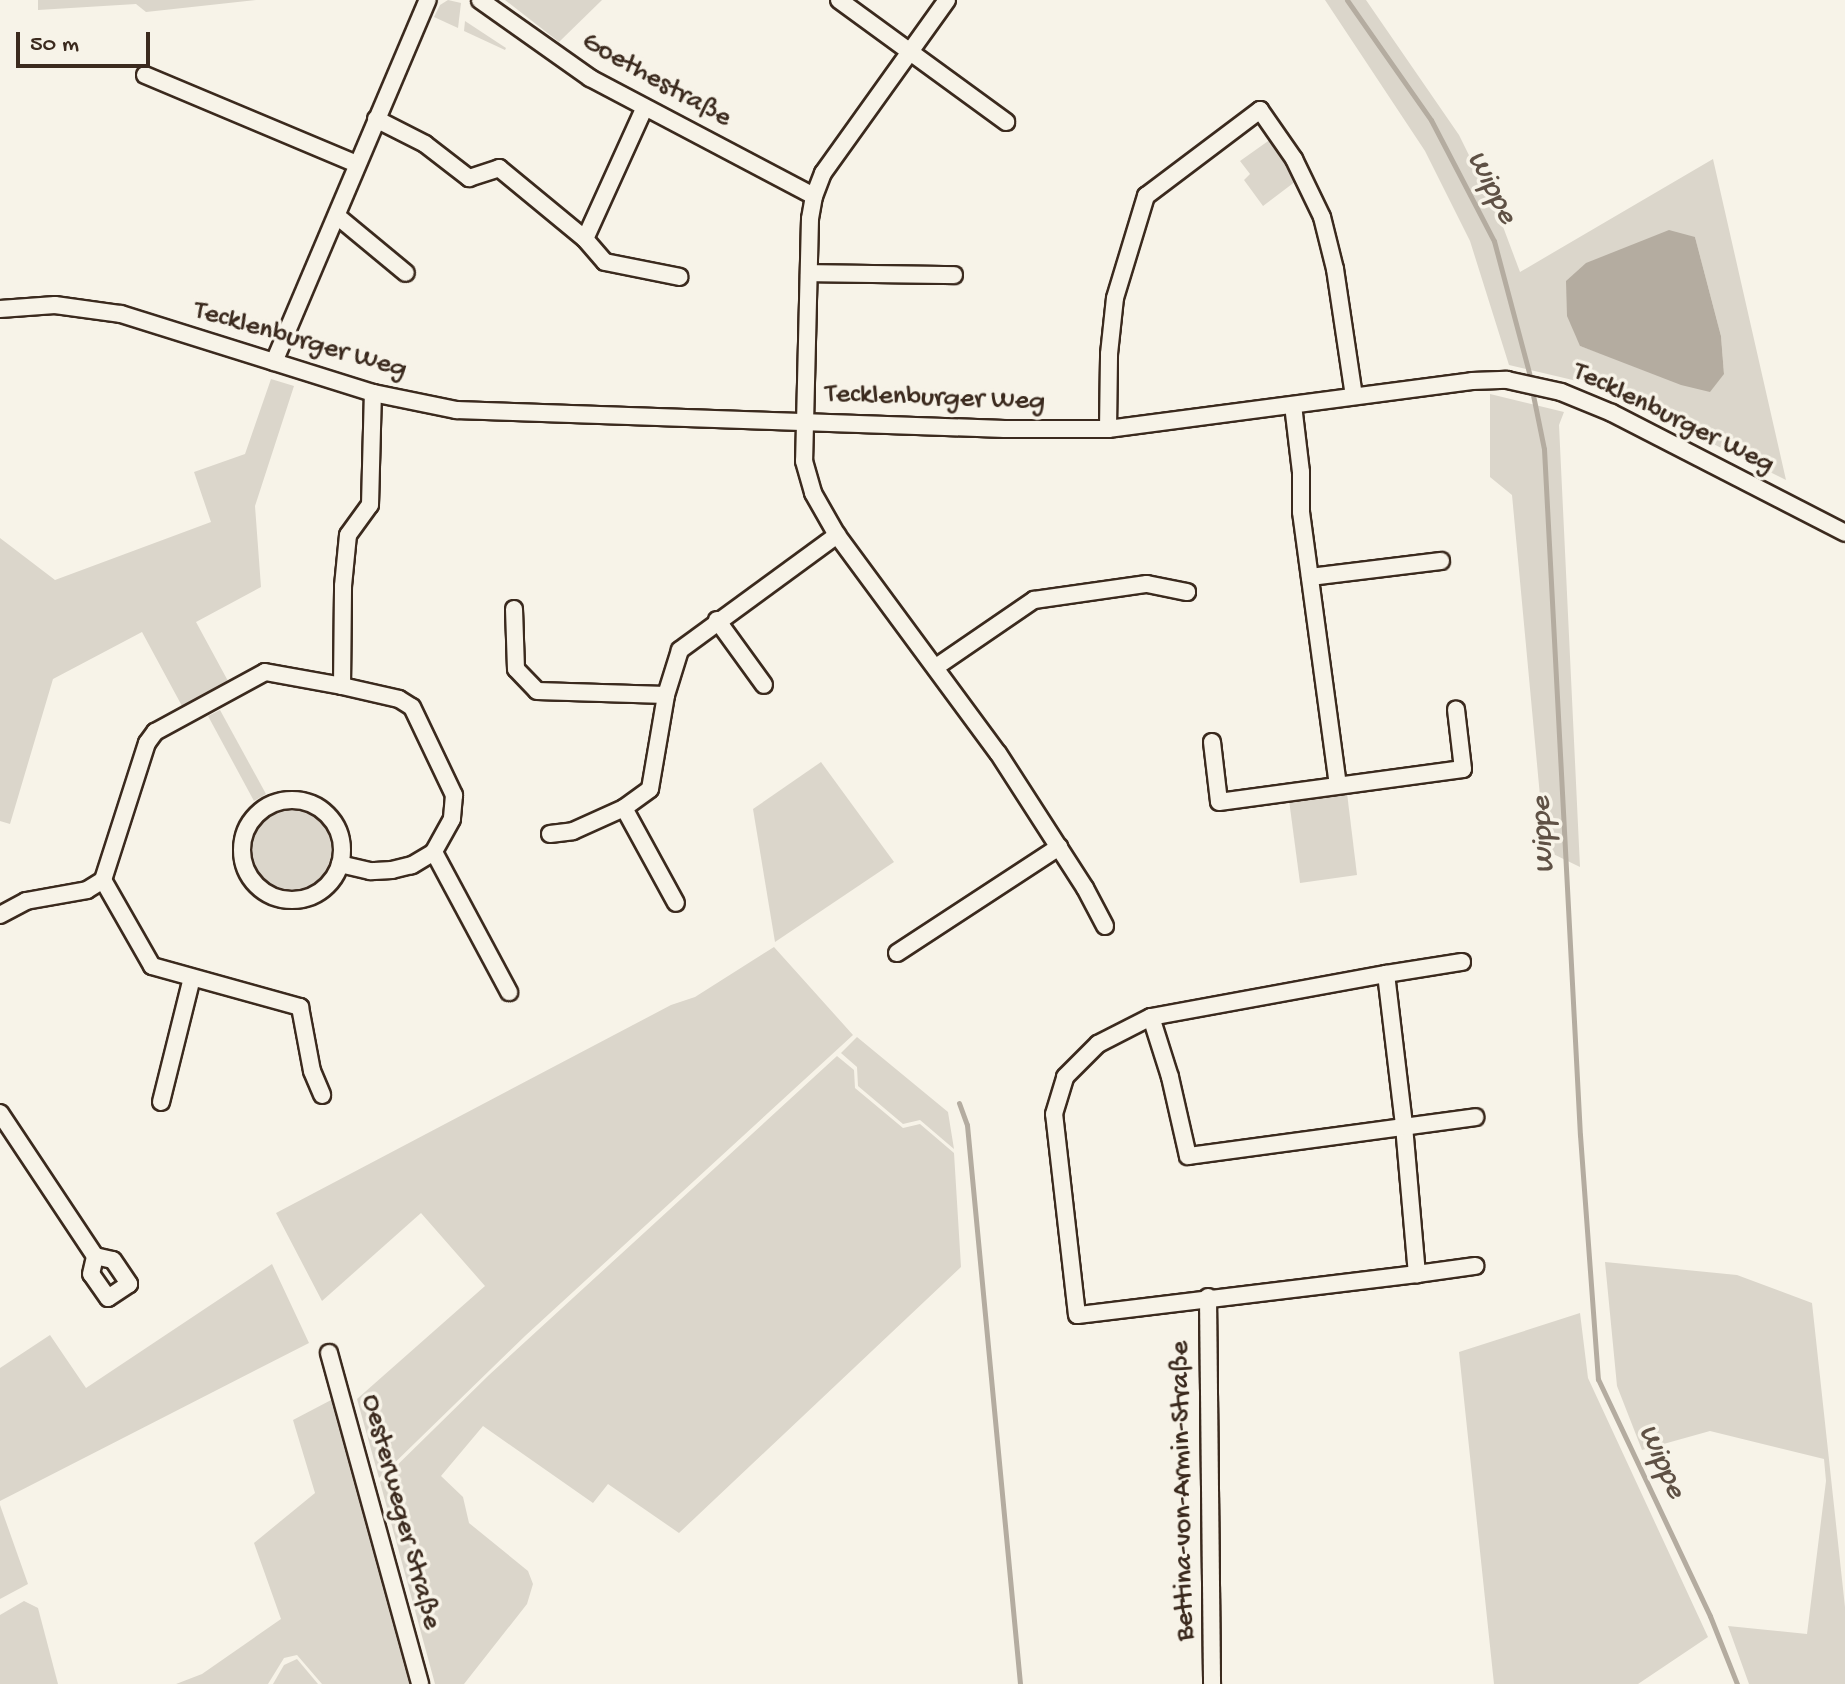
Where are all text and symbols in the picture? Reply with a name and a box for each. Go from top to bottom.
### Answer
scale bar [20,16,154,66]
street label: Goethestraße [575,26,737,136]
text: 50 m [30,31,79,60]
water label: Wippe [1456,146,1524,230]
street label: Tecklenburger Weg [190,295,410,387]
street label: Tecklenburger Weg [1567,356,1779,482]
street label: Tecklenburger Weg [824,378,1046,420]
water label: Wippe [1525,796,1565,874]
street label: Bettina-von-Armin-Straße [1165,1341,1203,1641]
street label: Oesterweger Straße [352,1391,448,1633]
water label: Wippe [1628,1419,1692,1505]

